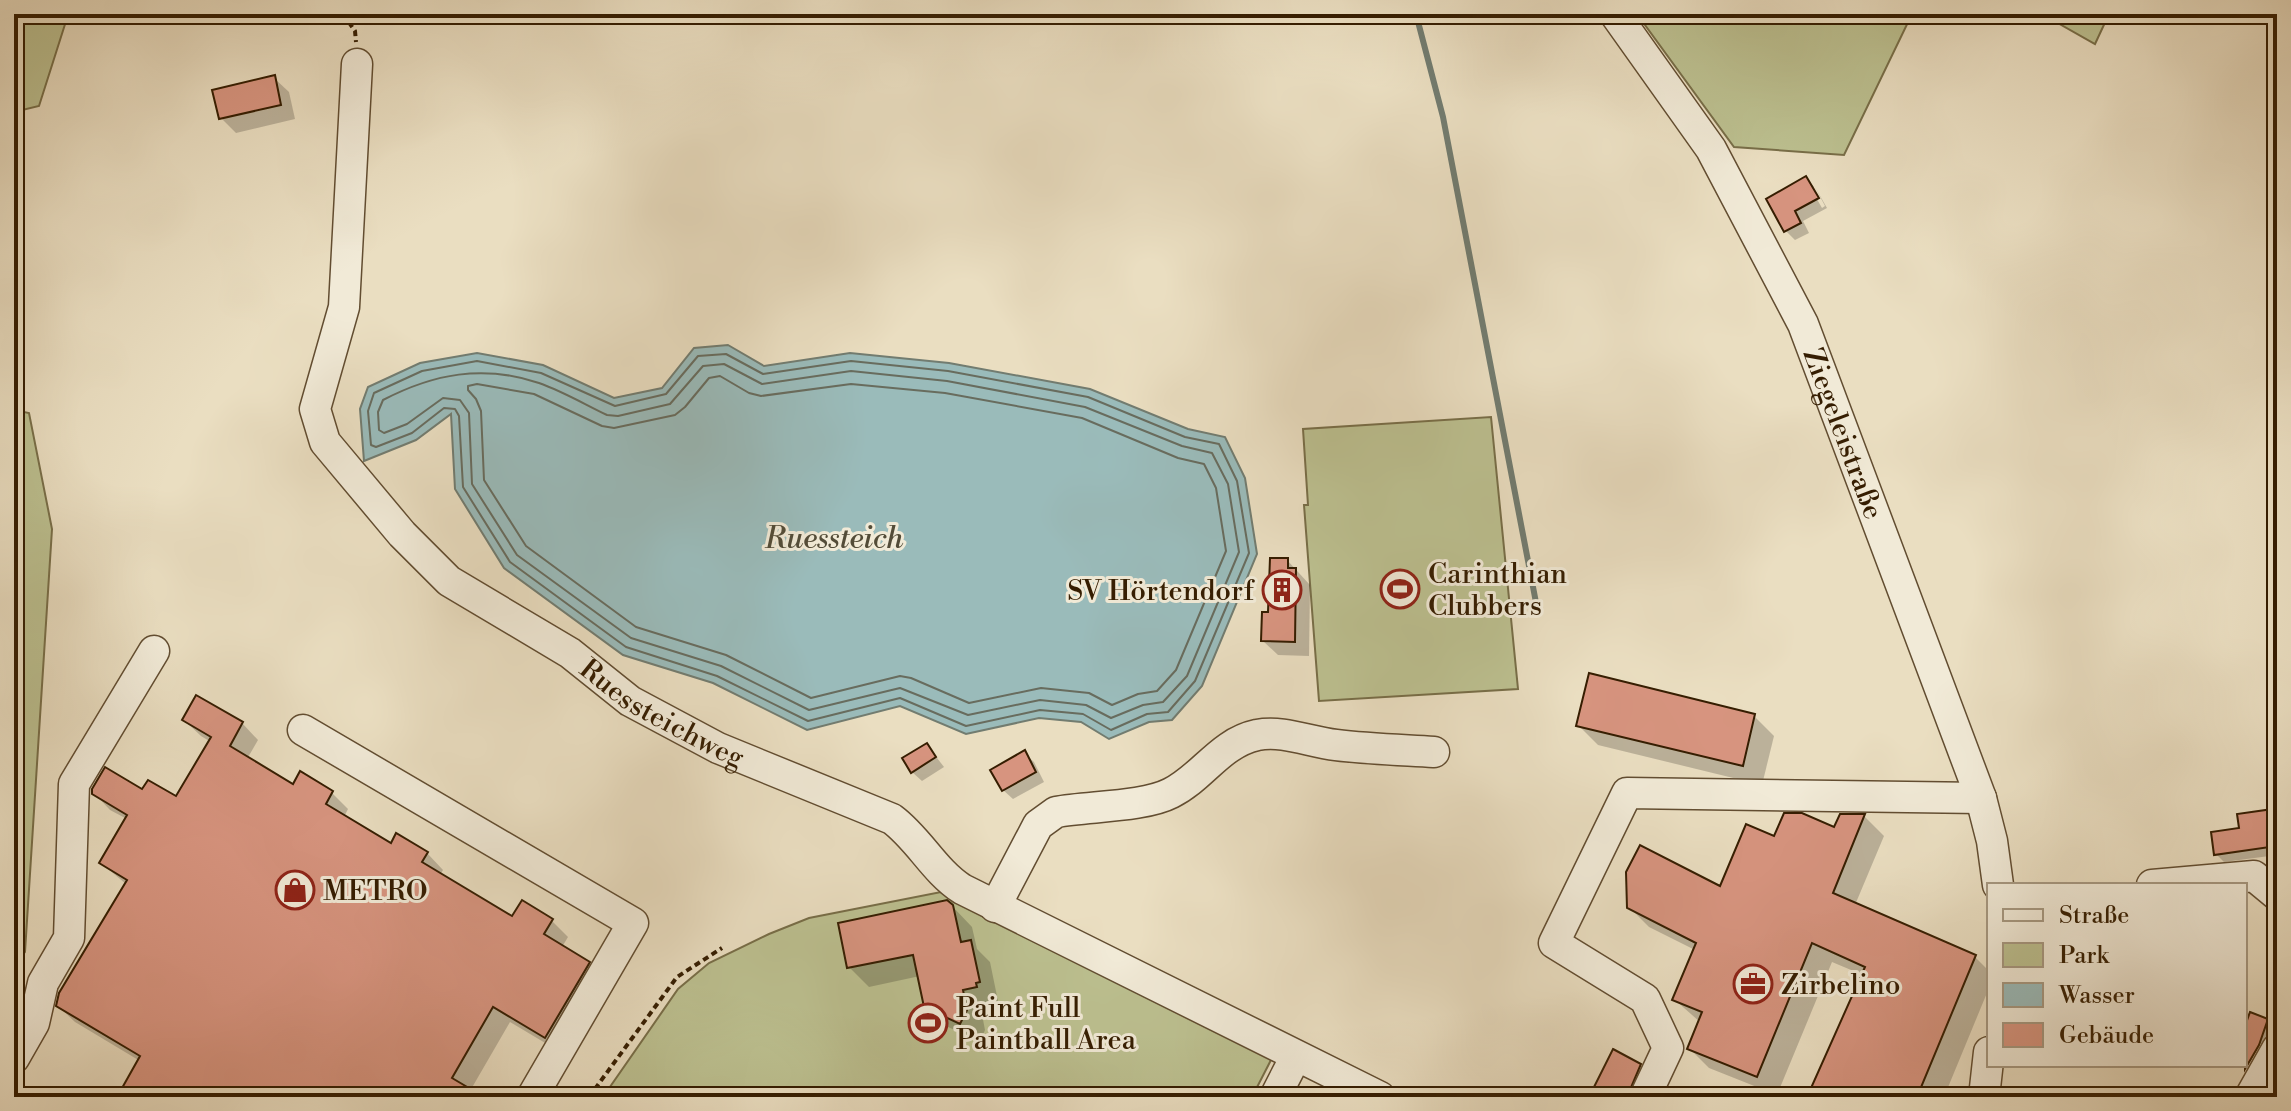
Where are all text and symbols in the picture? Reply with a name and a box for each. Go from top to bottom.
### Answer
street label: Ziegeleistraße [1795,343,1891,524]
water label: Ruessteich [764,520,904,558]
place label: Carinthian Clubbers [1428,557,1567,624]
sports icon: Carinthian Clubbers [1379,568,1421,610]
building icon: SV Hörtendorf [1261,569,1303,611]
place label: SV Hörtendorf [1067,574,1256,609]
street label: Ruessteichweg [572,652,750,776]
shop icon: METRO [274,869,316,911]
place label: METRO [323,874,428,909]
legend [1987,883,2247,1067]
text: Straße [2059,901,2129,931]
text: Park [2059,941,2110,971]
office icon: Zirbelino [1732,963,1774,1005]
place label: Zirbelino [1781,968,1900,1003]
text: Wasser [2058,981,2135,1011]
place label: Paint Full Paintball Area [956,991,1137,1058]
sports icon: Paint Full Paintball Area [907,1002,949,1044]
text: Gebäude [2059,1021,2154,1051]

